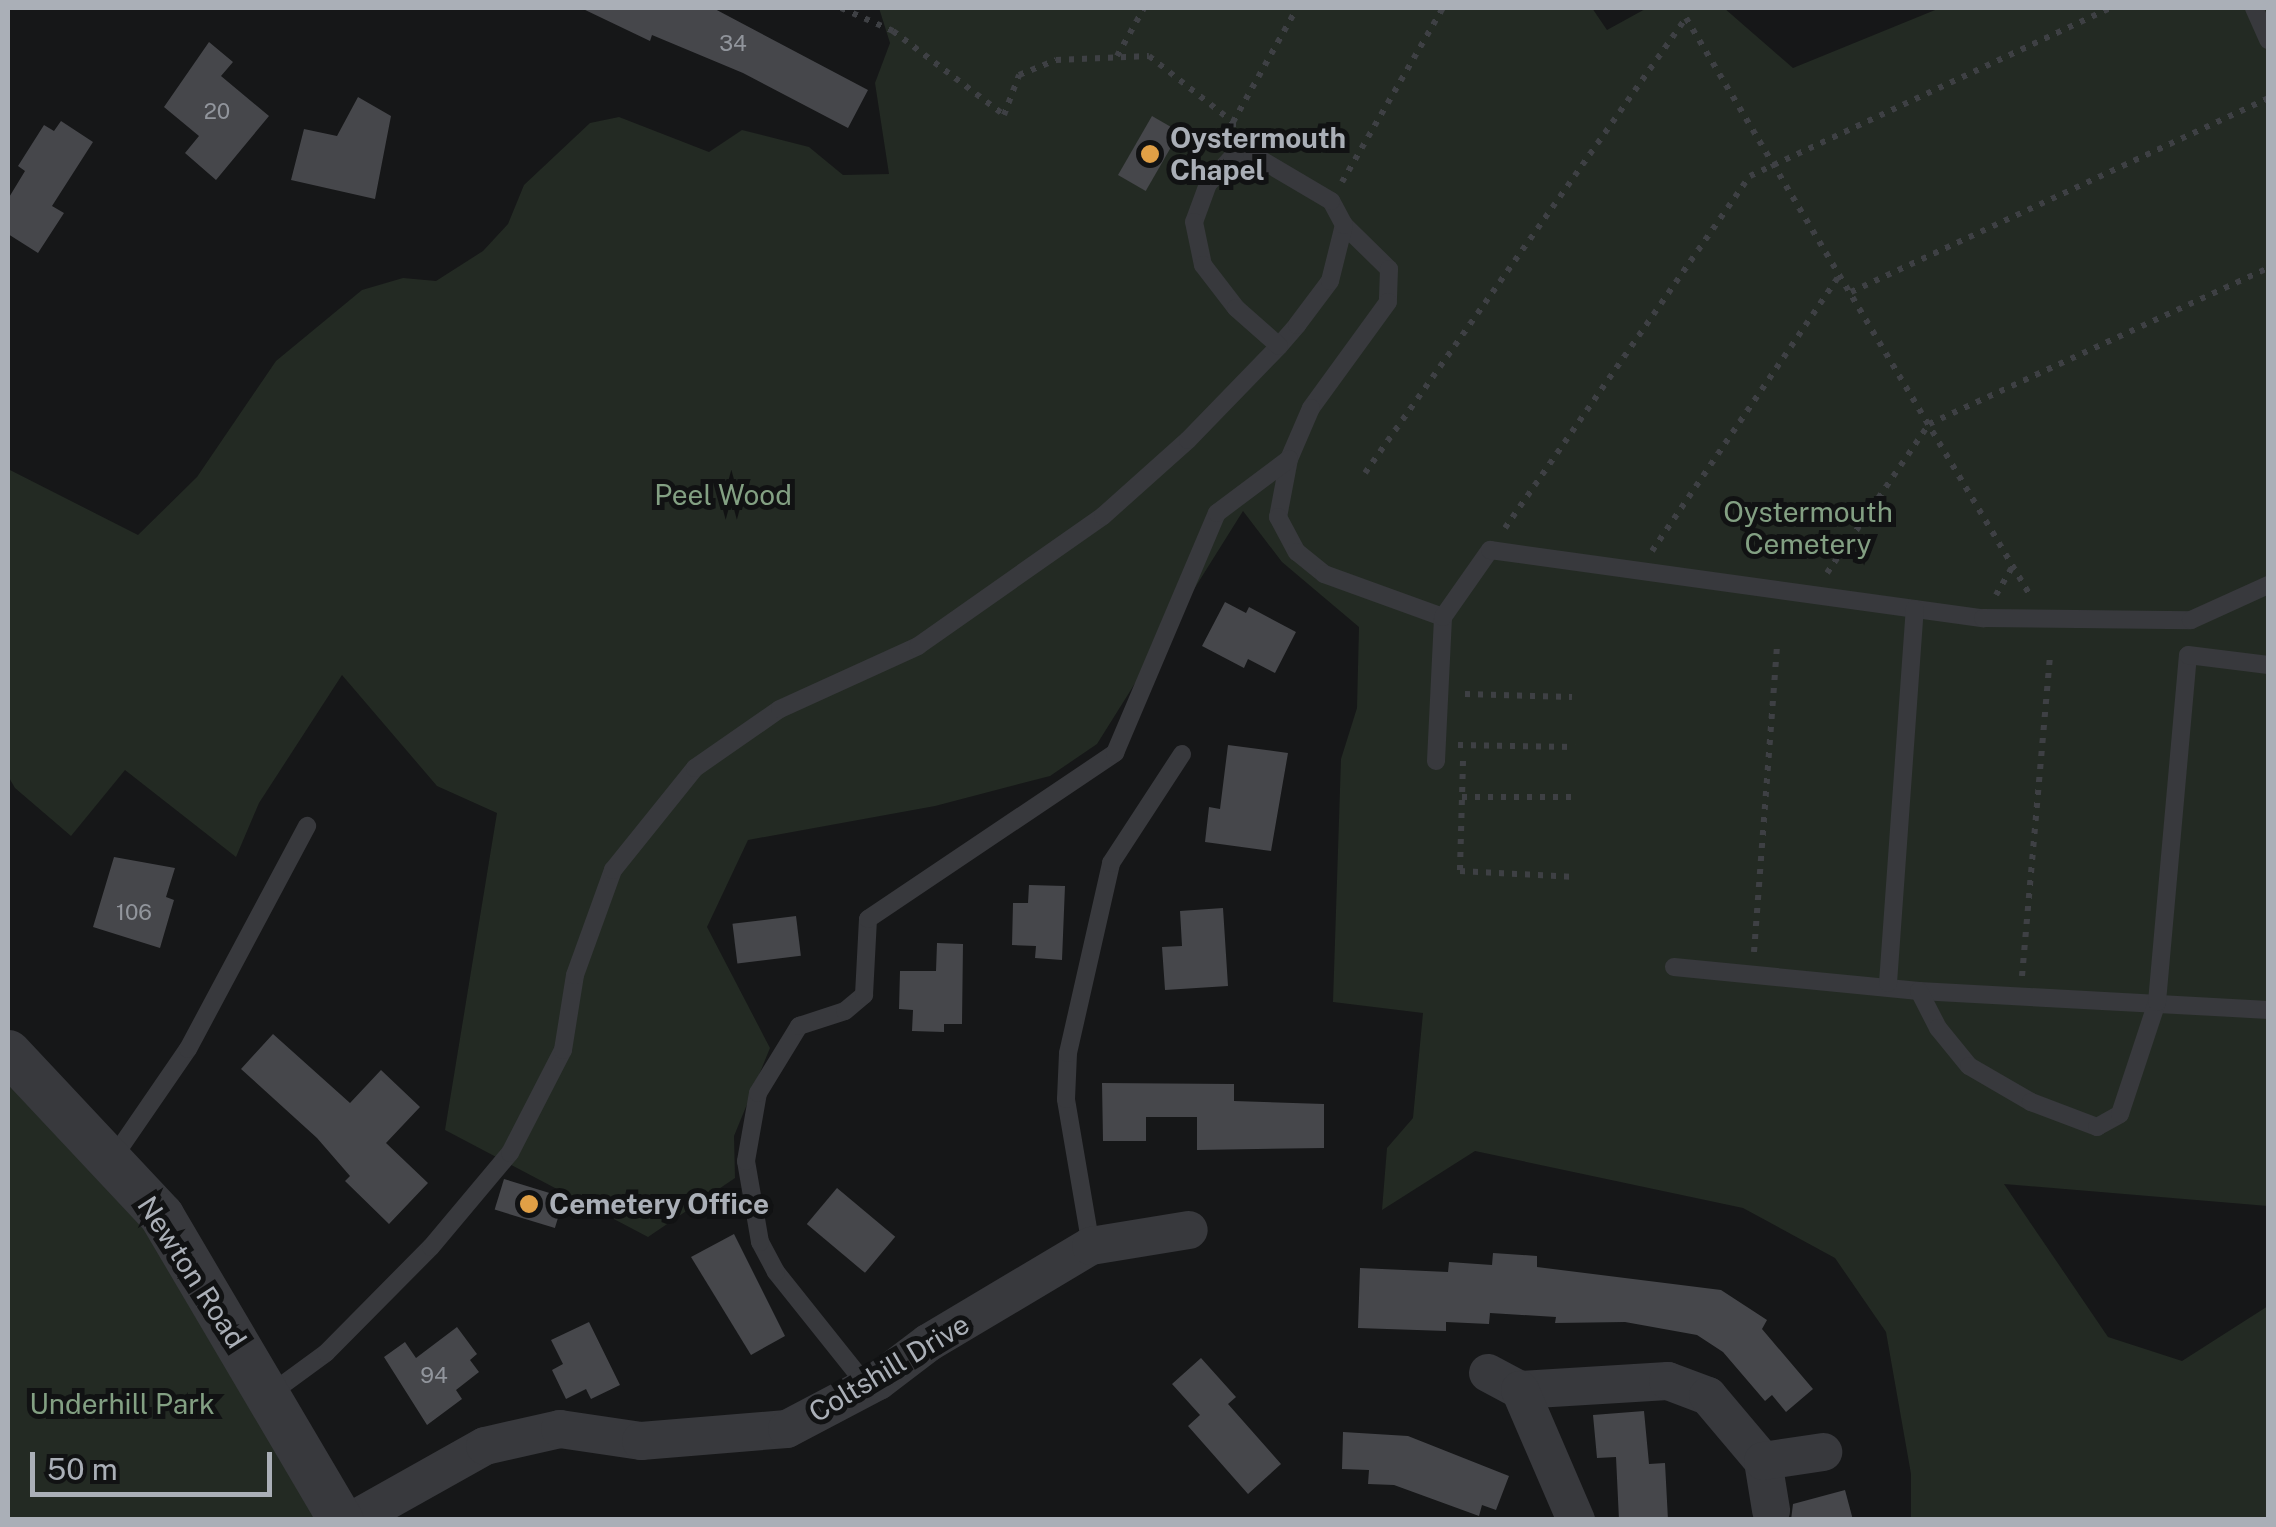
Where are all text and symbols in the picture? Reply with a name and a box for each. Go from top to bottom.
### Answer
house number: 34 [719,31,747,57]
house number: 20 [204,99,230,125]
place label: Oystermouth Chapel [1170,121,1346,187]
marker: Oystermouth Chapel [1139,143,1161,165]
park label: Peel Wood [654,478,792,512]
park label: Oystermouth Cemetery [1723,495,1893,561]
house number: 106 [116,900,152,926]
place label: Cemetery Office [549,1187,769,1221]
street label: Newton Road [130,1190,254,1354]
marker: Cemetery Office [518,1193,540,1215]
street label: Coltshill Drive [803,1307,975,1429]
house number: 94 [420,1363,448,1389]
park label: Underhill Park [29,1387,215,1421]
scale bar [35,1432,278,1494]
text: 50 m [47,1451,118,1487]

